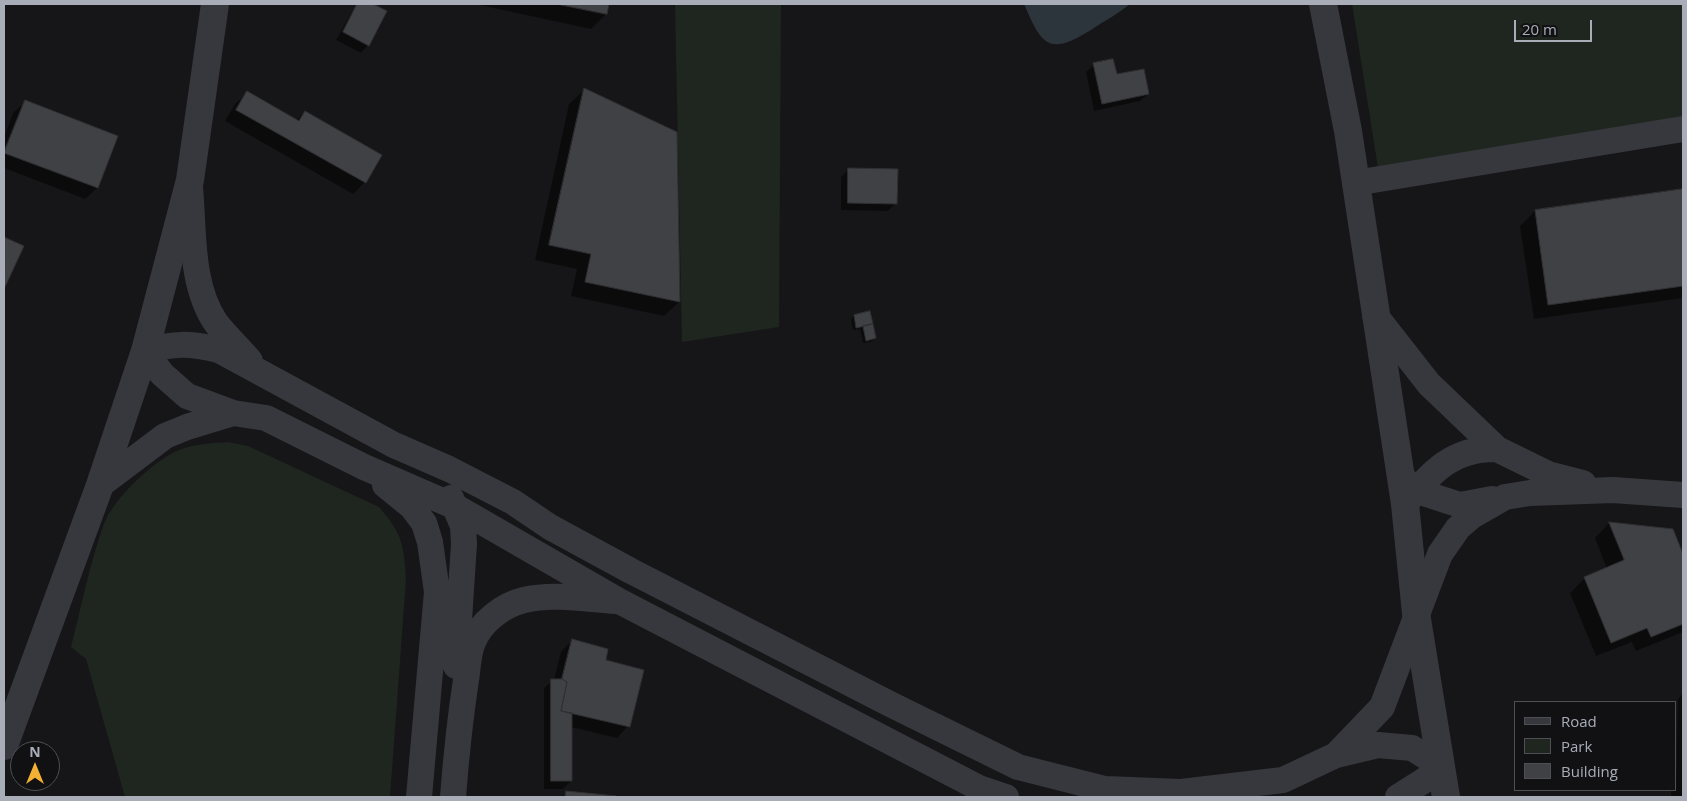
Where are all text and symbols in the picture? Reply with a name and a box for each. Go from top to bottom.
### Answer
scale bar [1517,10,1594,42]
text: 20 m [1522,19,1557,39]
legend [1514,701,1677,791]
text: Road [1561,711,1597,731]
text: Park [1561,736,1592,756]
north arrow [10,741,60,791]
text: N [29,742,41,761]
text: Building [1561,761,1618,781]

